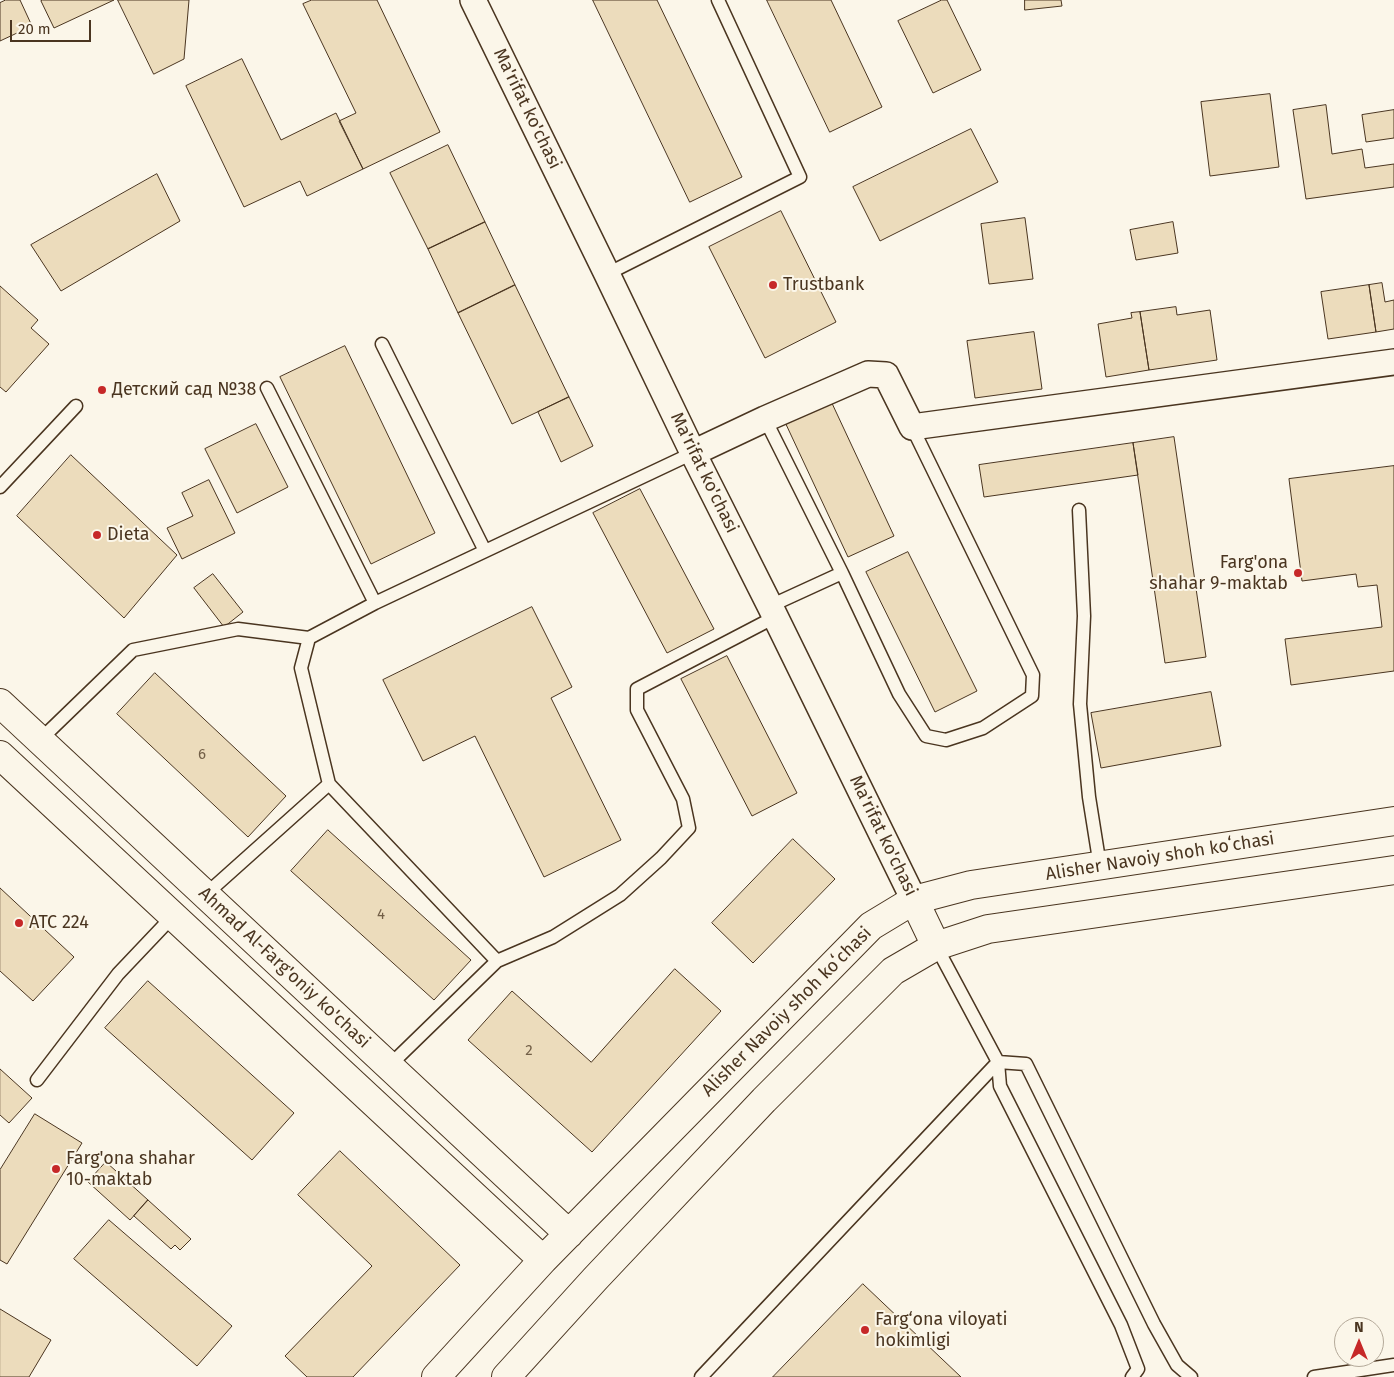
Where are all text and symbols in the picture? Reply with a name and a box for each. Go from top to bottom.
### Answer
scale bar [12,10,94,42]
text: 20 m [18,20,51,38]
street label: Ma'rifat ko'chasi [488,45,566,173]
place label: Trustbank [783,274,864,296]
marker: Trustbank [767,279,779,291]
place label: Детский сад №38 [112,379,256,401]
marker: Детский сад №38 [96,384,108,396]
street label: Ma'rifat ko'chasi [665,409,743,537]
place label: Dieta [107,524,150,546]
marker: Dieta [91,529,103,541]
place label: Farg'ona shahar 9-maktab [1149,552,1288,594]
marker: Farg'ona shahar 9-maktab [1292,567,1304,579]
house number: 6 [198,746,206,764]
street label: Ma'rifat ko'chasi [844,772,922,900]
street label: Alisher Navoiy shoh koʻchasi [1044,828,1276,886]
street label: Ahmad Al-Farg'oniy ko'chasi [194,883,374,1053]
house number: 4 [377,906,385,924]
place label: АТС 224 [29,912,89,934]
marker: АТС 224 [13,917,25,929]
street label: Alisher Navoiy shoh koʻchasi [698,923,876,1101]
house number: 2 [525,1042,533,1060]
place label: Farg'ona shahar 10-maktab [66,1148,195,1190]
marker: Farg'ona shahar 10-maktab [50,1163,62,1175]
place label: Farg‘ona viloyati hokimligi [875,1309,1008,1352]
north arrow [1334,1317,1384,1367]
text: N [1354,1319,1364,1336]
marker: Farg‘ona viloyati hokimligi [859,1324,871,1336]

